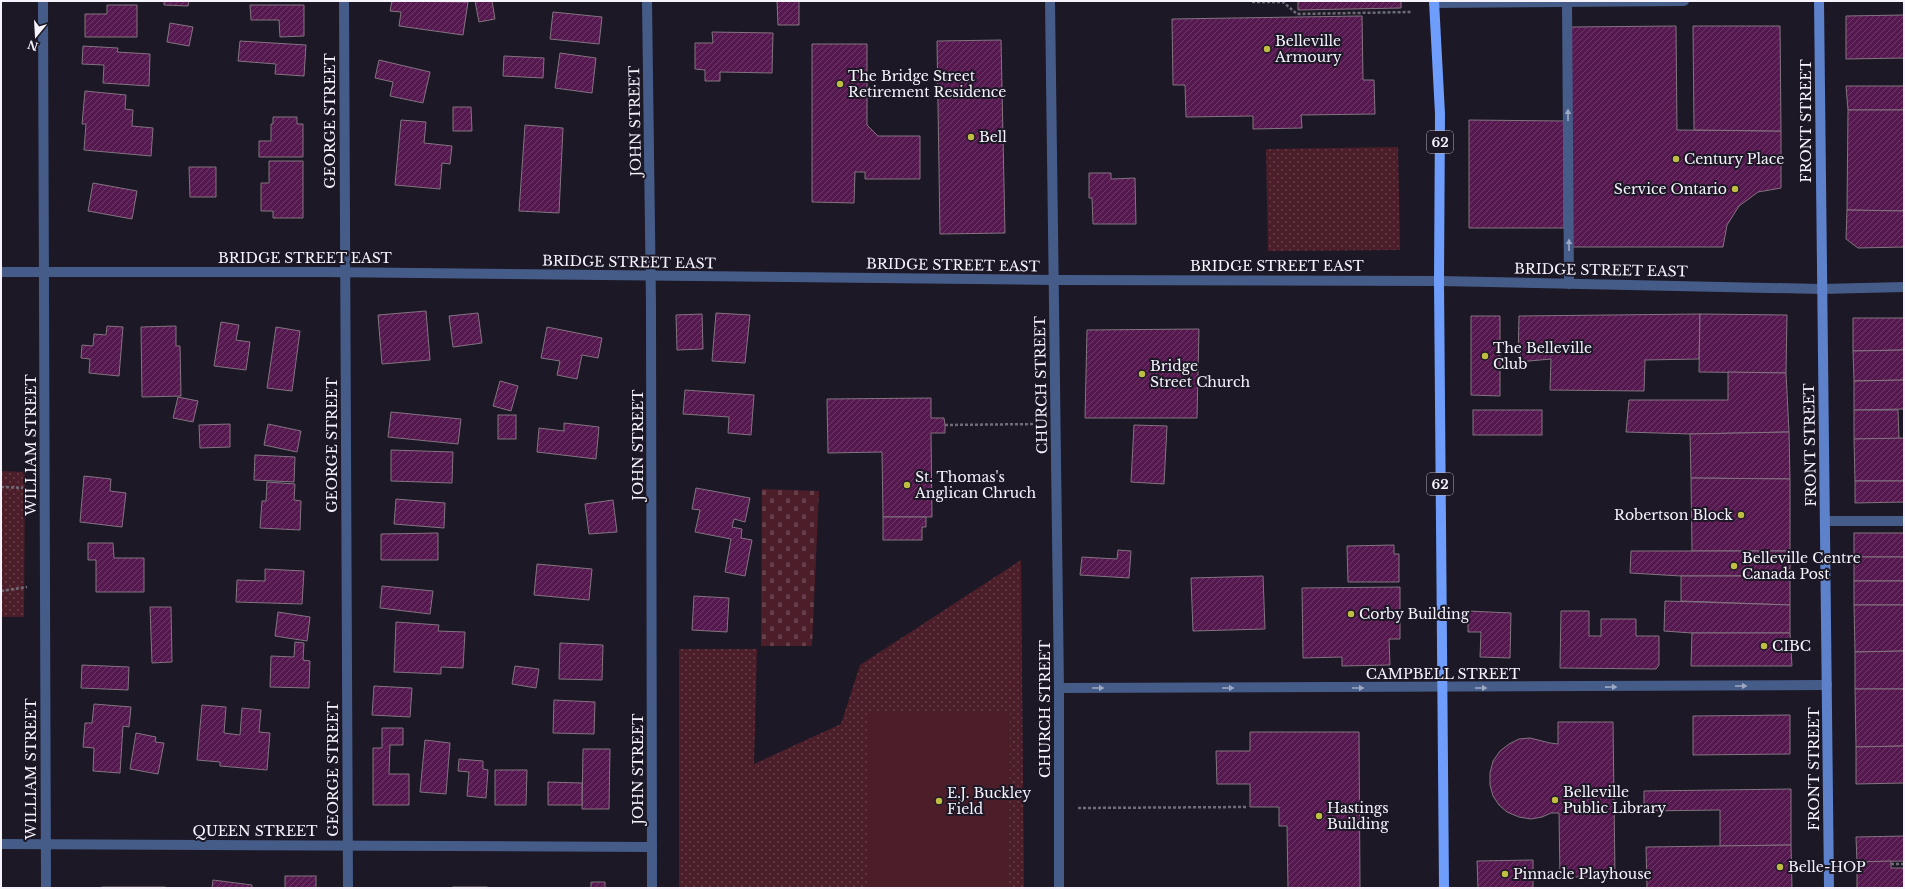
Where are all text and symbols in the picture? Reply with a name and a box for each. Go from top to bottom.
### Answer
north arrow [16,16,56,56]
place label: Belleville Armoury [1274,32,1342,66]
text: N [25,37,40,54]
marker: Belleville Armoury [1262,44,1272,54]
street label: GEORGE STREET [321,53,339,189]
street label: FRONT STREET [1797,59,1815,183]
street label: JOHN STREET [625,65,645,179]
place label: The Bridge Street Retirement Residence [848,67,1006,101]
marker: The Bridge Street Retirement Residence [835,79,845,89]
one-way arrow [1565,108,1571,121]
place label: Bell [979,128,1007,146]
road number: 62 [1427,131,1453,153]
marker: Bell [966,132,976,142]
place label: Century Place [1684,150,1784,168]
marker: Century Place [1671,154,1681,164]
place label: Service Ontario [1614,180,1727,198]
marker: Service Ontario [1730,184,1740,194]
one-way arrow [1566,238,1572,251]
street label: BRIDGE STREET EAST [218,249,392,267]
street label: BRIDGE STREET EAST [542,251,716,273]
street label: BRIDGE STREET EAST [866,254,1040,276]
street label: BRIDGE STREET EAST [1190,257,1364,275]
street label: BRIDGE STREET EAST [1514,259,1688,281]
street label: CHURCH STREET [1031,316,1051,454]
place label: The Belleville Club [1493,339,1592,373]
marker: The Belleville Club [1480,351,1490,361]
place label: Bridge Street Church [1150,357,1250,391]
marker: Bridge Street Church [1137,369,1147,379]
street label: WILLIAM STREET [22,374,40,517]
street label: GEORGE STREET [323,377,341,513]
street label: FRONT STREET [1800,383,1820,507]
street label: JOHN STREET [629,390,647,502]
place label: St. Thomas's Anglican Chruch [914,468,1037,502]
road number: 62 [1427,473,1453,495]
marker: St. Thomas's Anglican Chruch [902,480,912,490]
place label: Robertson Block [1614,506,1733,524]
marker: Robertson Block [1736,510,1746,520]
place label: Belleville Centre Canada Post [1742,549,1861,583]
marker: Belleville Centre Canada Post [1729,561,1739,571]
place label: Corby Building [1359,605,1470,623]
marker: Corby Building [1346,609,1356,619]
place label: CIBC [1772,637,1811,655]
street label: CHURCH STREET [1036,640,1054,778]
marker: CIBC [1759,641,1769,651]
street label: CAMPBELL STREET [1366,665,1520,683]
one-way arrow [1605,683,1617,690]
one-way arrow [1735,683,1748,689]
one-way arrow [1475,684,1487,691]
one-way arrow [1092,685,1105,691]
one-way arrow [1222,685,1235,691]
one-way arrow [1352,685,1365,691]
street label: WILLIAM STREET [22,698,40,841]
street label: GEORGE STREET [324,701,342,837]
street label: FRONT STREET [1805,707,1823,831]
street label: JOHN STREET [629,714,647,826]
place label: Belleville Public Library [1563,783,1666,817]
place label: E.J. Buckley Field [947,784,1031,818]
marker: Belleville Public Library [1550,795,1560,805]
marker: E.J. Buckley Field [934,796,944,806]
place label: Hastings Building [1327,799,1389,833]
marker: Hastings Building [1314,811,1324,821]
street label: QUEEN STREET [193,822,317,840]
place label: Belle-HOP [1788,858,1866,876]
marker: Belle-HOP [1775,862,1785,872]
place label: Pinnacle Playhouse [1513,865,1652,883]
marker: Pinnacle Playhouse [1500,869,1510,879]

